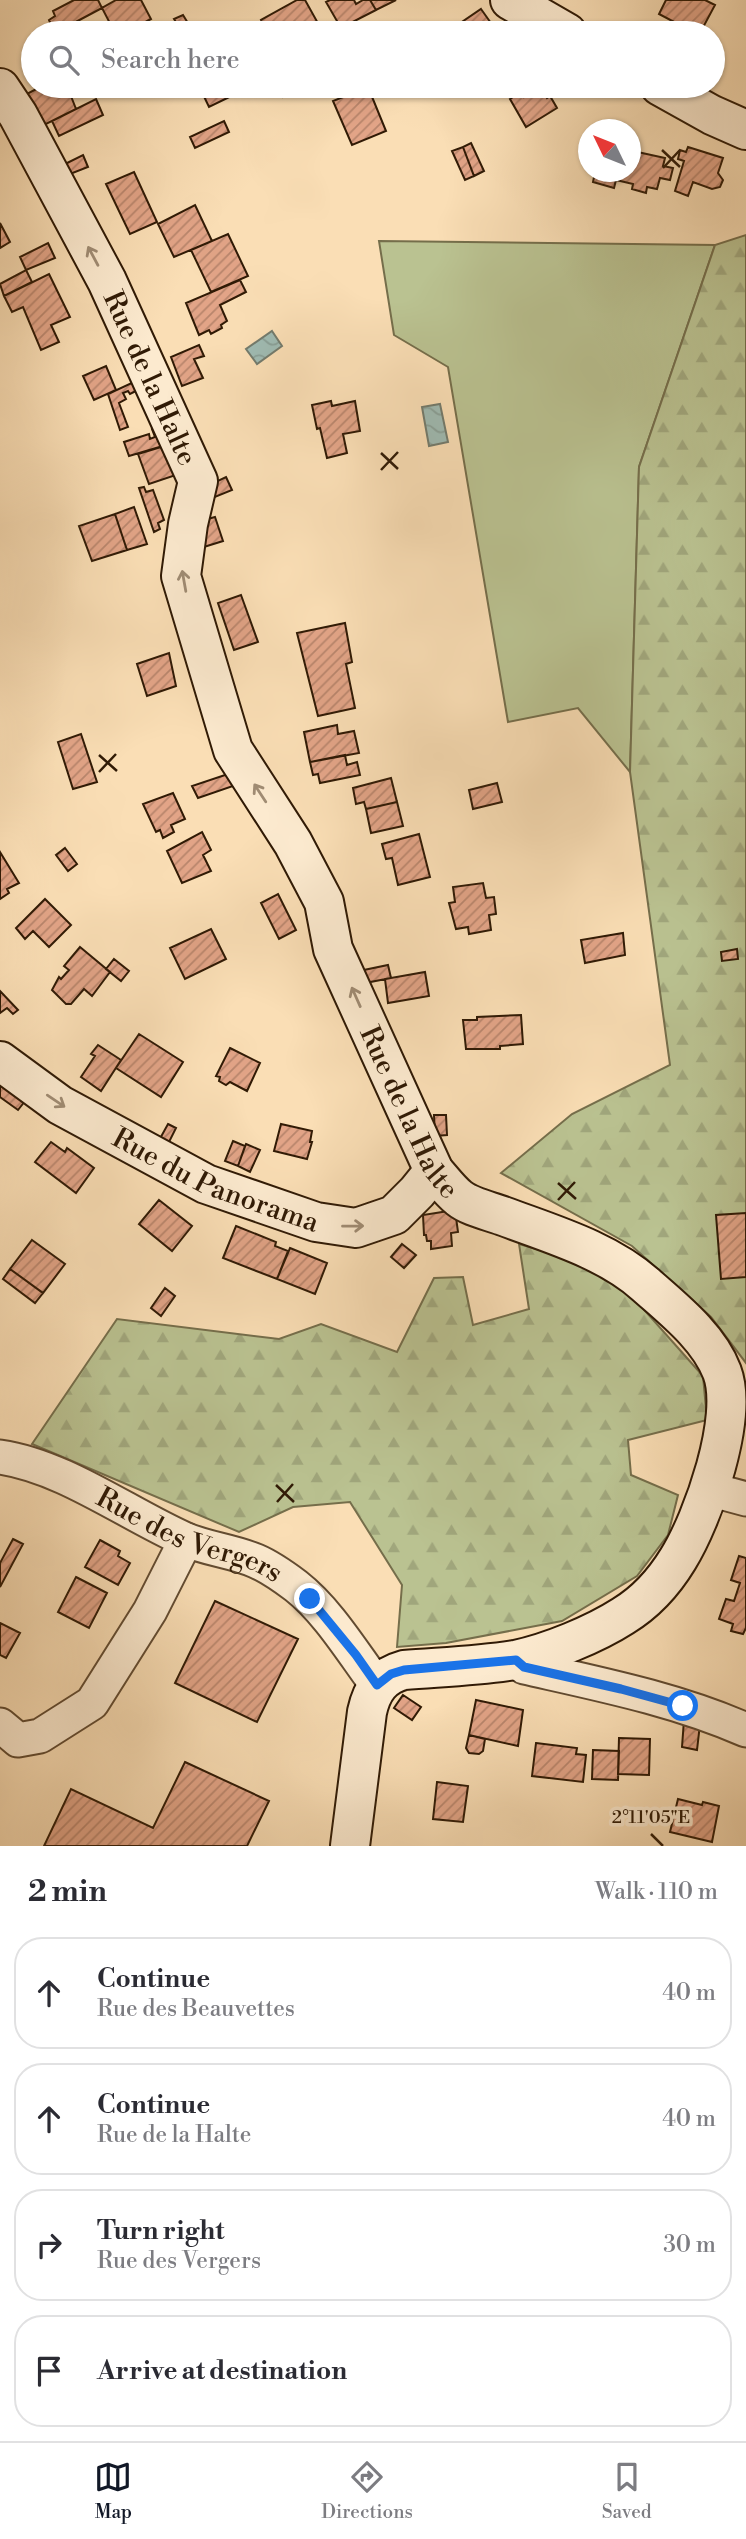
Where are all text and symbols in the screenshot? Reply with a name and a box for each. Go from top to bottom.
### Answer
search box [21,21,725,98]
icon: search [45,41,83,79]
text: Search here [101,44,240,76]
north arrow [578,119,641,182]
one-way arrow [86,246,100,267]
street label: Rue de la Halte [95,285,204,471]
one-way arrow [177,570,190,593]
one-way arrow [253,784,268,803]
one-way arrow [348,987,361,1008]
street label: Rue de la Halte [351,1021,466,1207]
one-way arrow [45,1094,65,1108]
street label: Rue du Panorama [106,1121,324,1241]
one-way arrow [341,1219,364,1232]
street label: Rue des Vergers [90,1480,289,1591]
route end [294,1583,325,1614]
route start [667,1690,698,1721]
text: 2°11'05"E [612,1806,690,1829]
text: 2 min [28,1873,107,1911]
text: Walk · 110 m [595,1878,718,1906]
text: Continue [97,1963,210,1995]
icon: ahead [30,1974,68,2012]
text: 40 m [662,1979,716,2007]
text: Rue des Beauvettes [97,1995,295,2023]
text: Continue [97,2089,210,2121]
icon: ahead [30,2100,68,2138]
text: 40 m [662,2105,716,2133]
text: Rue de la Halte [97,2121,251,2149]
text: Turn right [97,2215,225,2247]
icon: right [30,2226,68,2264]
text: 30 m [663,2231,716,2259]
text: Rue des Vergers [97,2247,261,2275]
icon: arrive [30,2352,68,2390]
text: Arrive at destination [97,2355,347,2387]
tab: Map [94,2458,132,2524]
tab: Directions [321,2458,413,2524]
tab: Saved [602,2458,652,2524]

